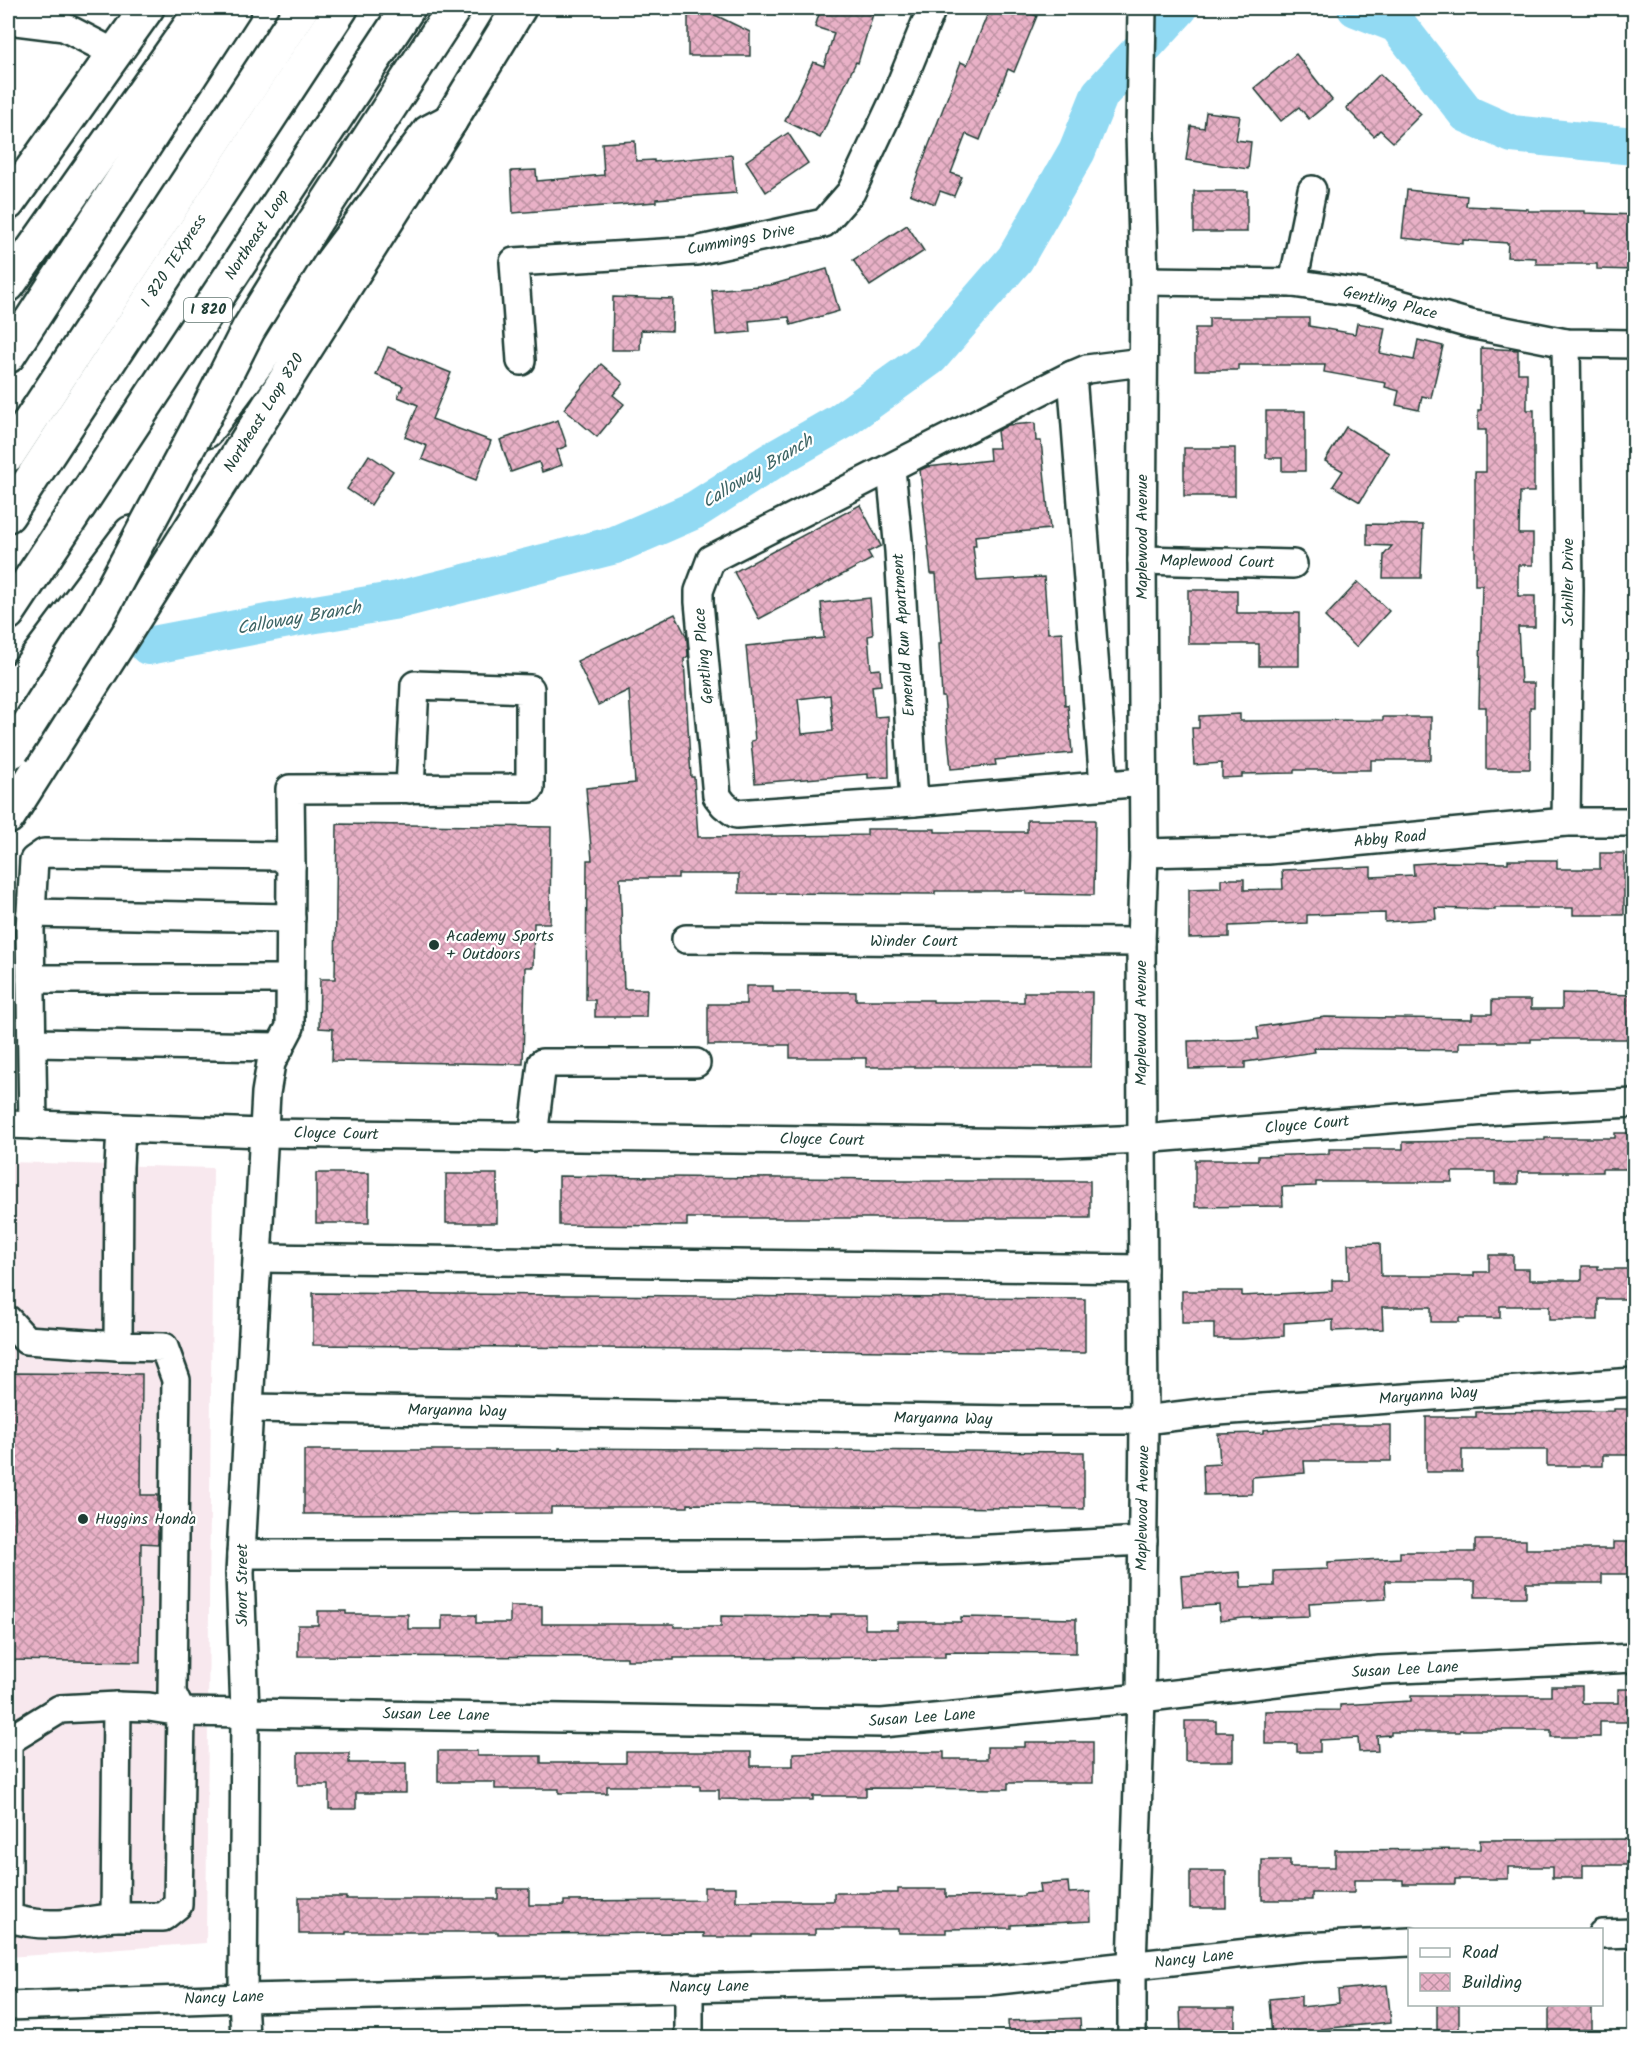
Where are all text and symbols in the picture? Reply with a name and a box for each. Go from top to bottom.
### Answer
street label: Northeast Loop [218,185,296,285]
street label: I 820 TEXpress [137,211,211,311]
street label: Cummings Drive [685,217,797,263]
street label: Gentling Place [1340,279,1440,327]
road number: I 820 [184,298,232,322]
street label: Northeast Loop 820 [217,348,311,478]
water label: Calloway Branch [697,427,820,517]
street label: Maplewood Avenue [1130,474,1155,600]
street label: Schiller Drive [1556,538,1581,626]
street label: Maplewood Court [1160,549,1275,576]
street label: Emerald Run Apartment [886,552,922,717]
water label: Calloway Branch [235,594,365,644]
street label: Gentling Place [687,607,721,705]
street label: Abby Road [1353,823,1428,855]
place label: Academy Sports + Outdoors [446,924,554,967]
street label: Winder Court [870,929,959,954]
marker: Academy Sports + Outdoors [427,938,441,952]
street label: Maplewood Avenue [1129,960,1154,1086]
street label: Cloyce Court [1264,1109,1351,1141]
street label: Cloyce Court [293,1121,380,1147]
street label: Cloyce Court [779,1127,866,1153]
street label: Maryanna Way [1378,1380,1479,1412]
street label: Maryanna Way [407,1398,507,1424]
street label: Maryanna Way [893,1406,993,1432]
street label: Maplewood Avenue [1129,1445,1157,1571]
place label: Huggins Honda [95,1507,196,1532]
marker: Huggins Honda [76,1512,90,1526]
street label: Short Street [230,1543,255,1626]
street label: Susan Lee Lane [1351,1655,1459,1685]
street label: Susan Lee Lane [382,1702,490,1728]
street label: Susan Lee Lane [868,1702,976,1734]
legend [1408,1928,1603,2006]
text: Road [1462,1939,1499,1968]
street label: Nancy Lane [1153,1942,1235,1976]
text: Building [1462,1969,1522,1998]
street label: Nancy Lane [669,1974,749,2000]
street label: Nancy Lane [184,1984,264,2012]

